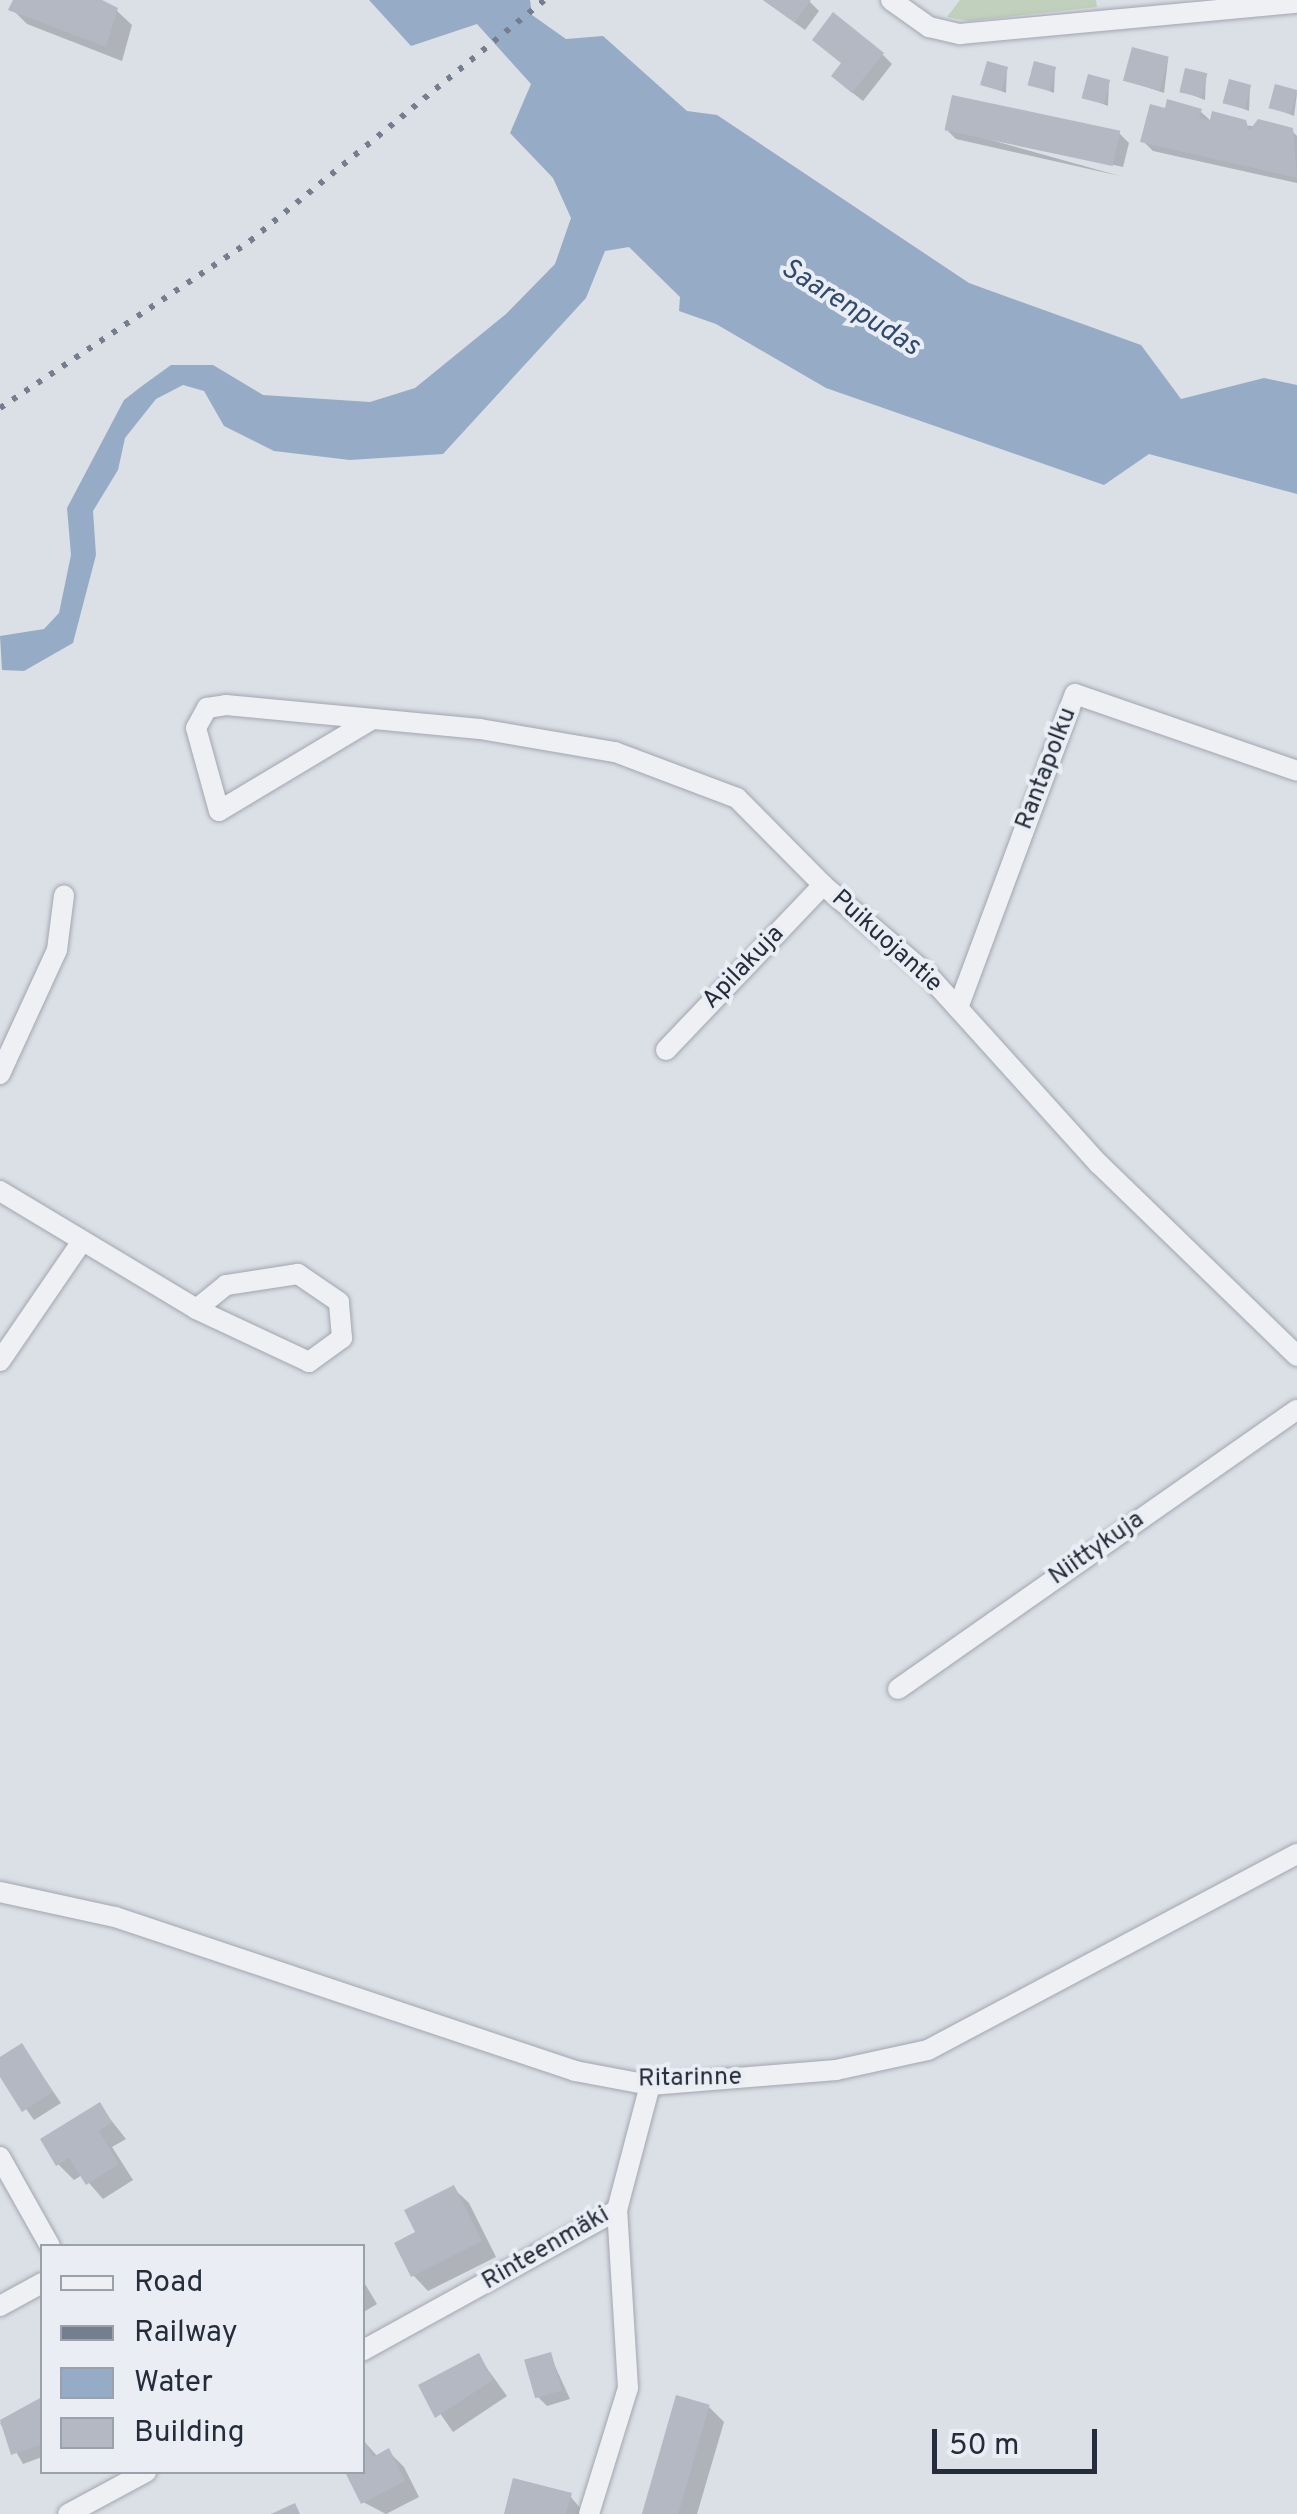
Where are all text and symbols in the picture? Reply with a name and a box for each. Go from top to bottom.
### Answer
water label: Saarenpudas [774,252,926,364]
street label: Rantapolku [1010,704,1084,834]
street label: Puikuojantie [824,884,948,1000]
street label: Apilakuja [697,920,791,1016]
street label: Niittykuja [1044,1505,1150,1593]
street label: Ritarinne [638,2063,742,2095]
street label: Rinteenmäki [477,2201,615,2297]
legend [40,2244,365,2474]
text: Road [134,2265,203,2302]
text: Railway [134,2315,238,2352]
text: Water [134,2365,213,2402]
scale bar [937,2409,1102,2471]
text: Building [134,2415,245,2452]
text: 50 m [949,2428,1019,2465]

